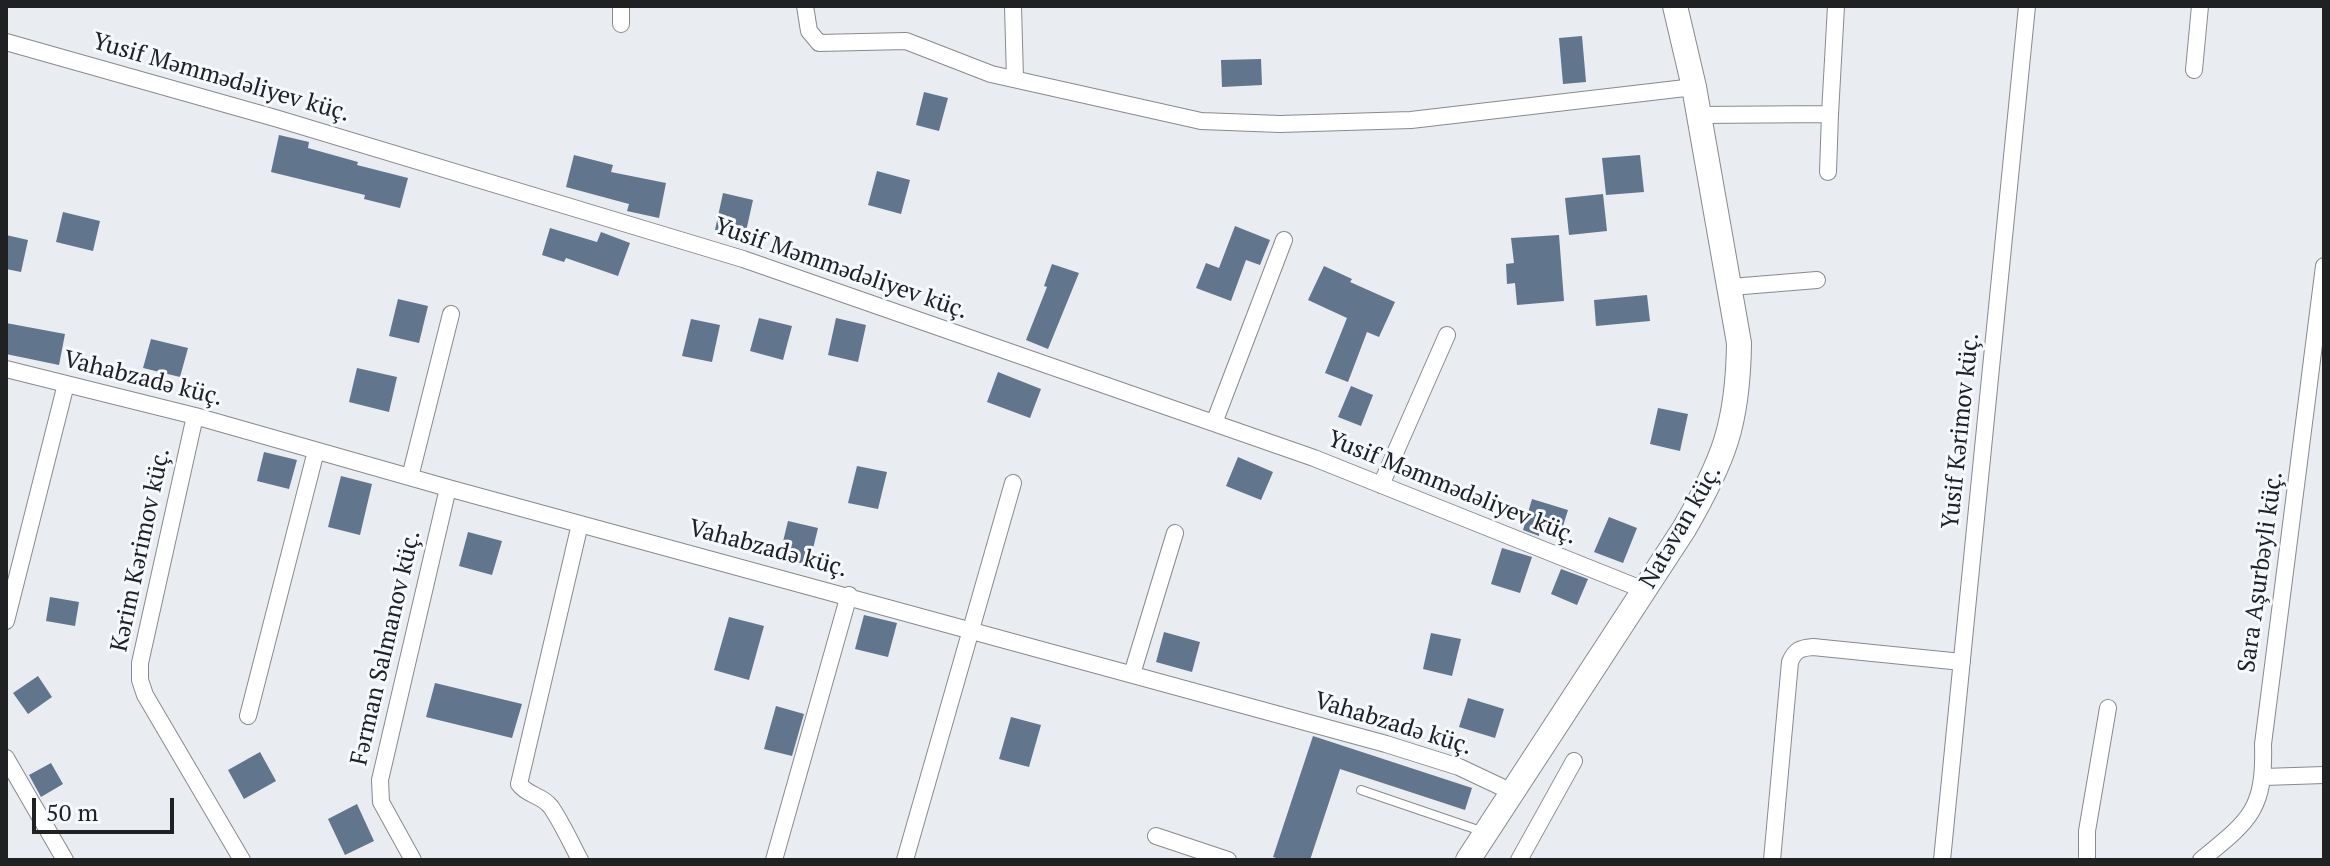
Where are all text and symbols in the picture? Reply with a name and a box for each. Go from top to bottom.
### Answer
street label: Yusif Məmmədəliyev küç. [89,27,353,129]
street label: Yusif Məmmədəliyev küç. [710,212,972,326]
street label: Yusif Kərimov küç. [1936,331,1986,531]
street label: Vahabzadə küç. [60,345,226,413]
street label: Yusif Məmmədəliyev küç. [1323,425,1581,551]
street label: Kərim Kərimov küç. [105,446,177,654]
street label: Natəvan küç. [1634,460,1728,594]
street label: Sara Aşurbəyli küç. [2233,470,2289,674]
street label: Vahabzadə küç. [685,514,851,584]
street label: Fərman Salmanov küç. [345,528,427,768]
street label: Vahabzadə küç. [1311,686,1475,762]
scale bar [36,782,178,832]
text: 50 m [46,796,98,828]

